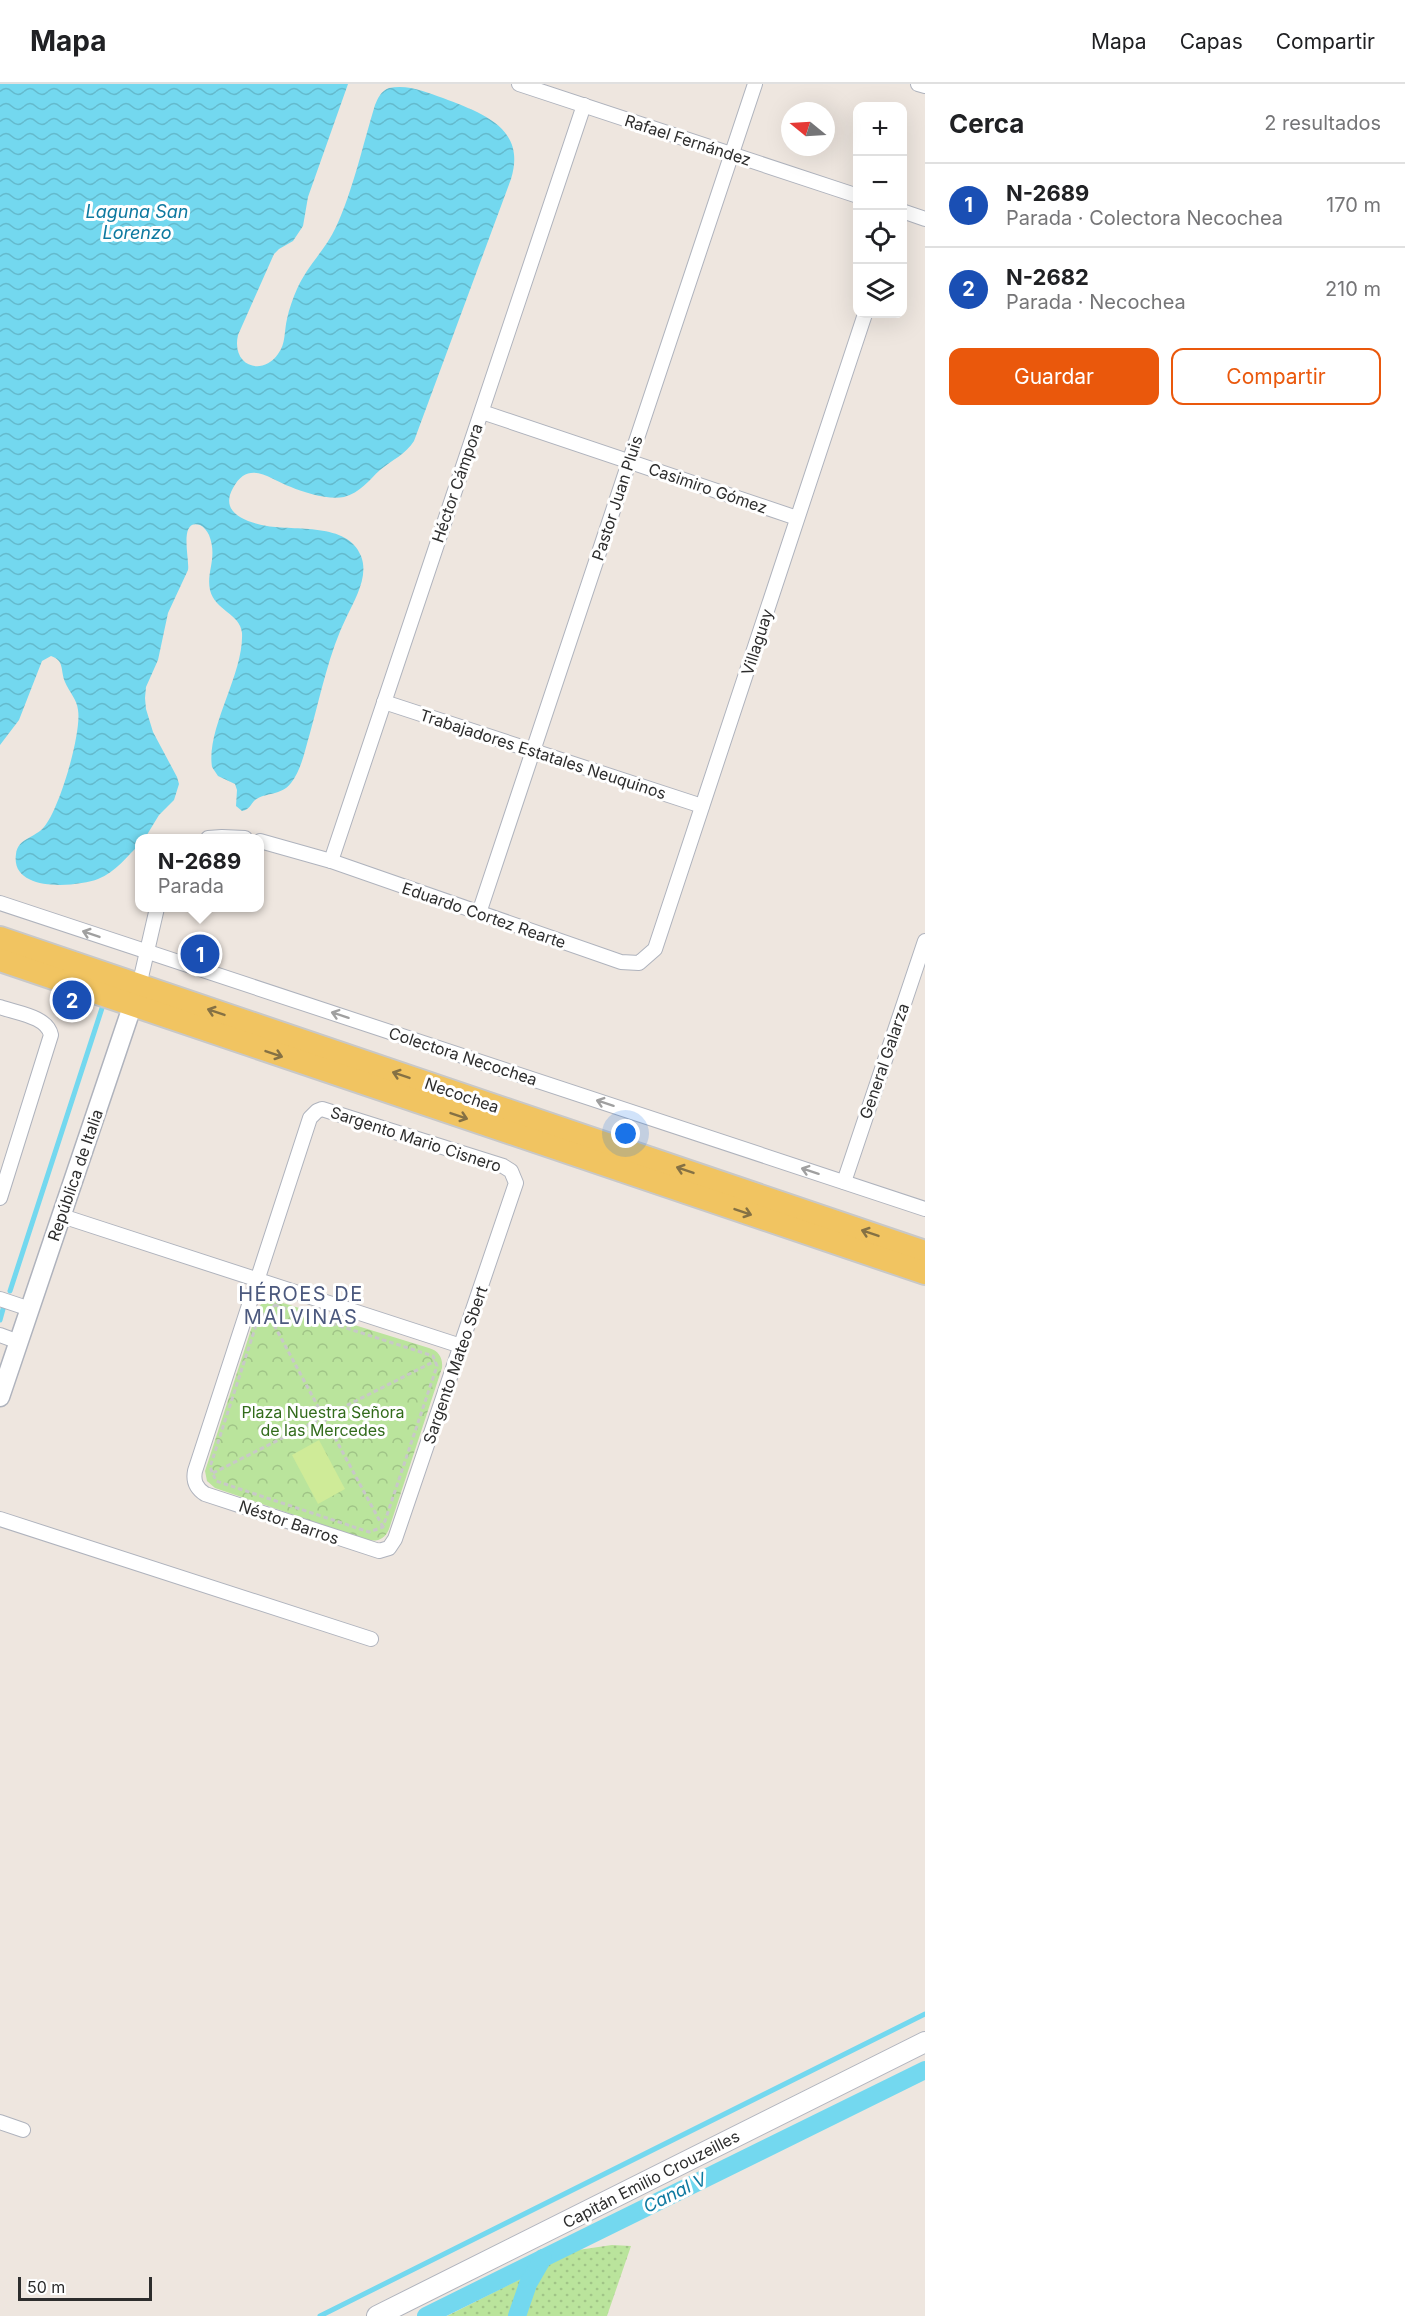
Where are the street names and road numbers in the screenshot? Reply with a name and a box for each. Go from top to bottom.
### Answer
street label: Rafael Fernández [622,110,754,170]
street label: Héctor Cámpora [427,421,487,545]
street label: Pastor Juan Pluis [587,433,647,563]
street label: Casimiro Gómez [646,458,770,518]
street label: Villaguay [737,606,777,678]
street label: Trabajadores Estatales Neuquinos [417,705,669,803]
street label: Eduardo Cortez Rearte [400,878,568,952]
street label: General Galarza [855,1001,913,1121]
street label: Colectora Necochea [386,1023,540,1089]
street label: Necochea [422,1073,502,1117]
street label: Sargento Mario Cisnero [328,1102,504,1176]
street label: República de Italia [43,1106,107,1244]
street label: Sargento Mateo Sbert [419,1283,491,1447]
street label: Néstor Barros [236,1496,342,1548]
street label: Capitán Emilio Crouzeilles [559,2126,743,2232]

